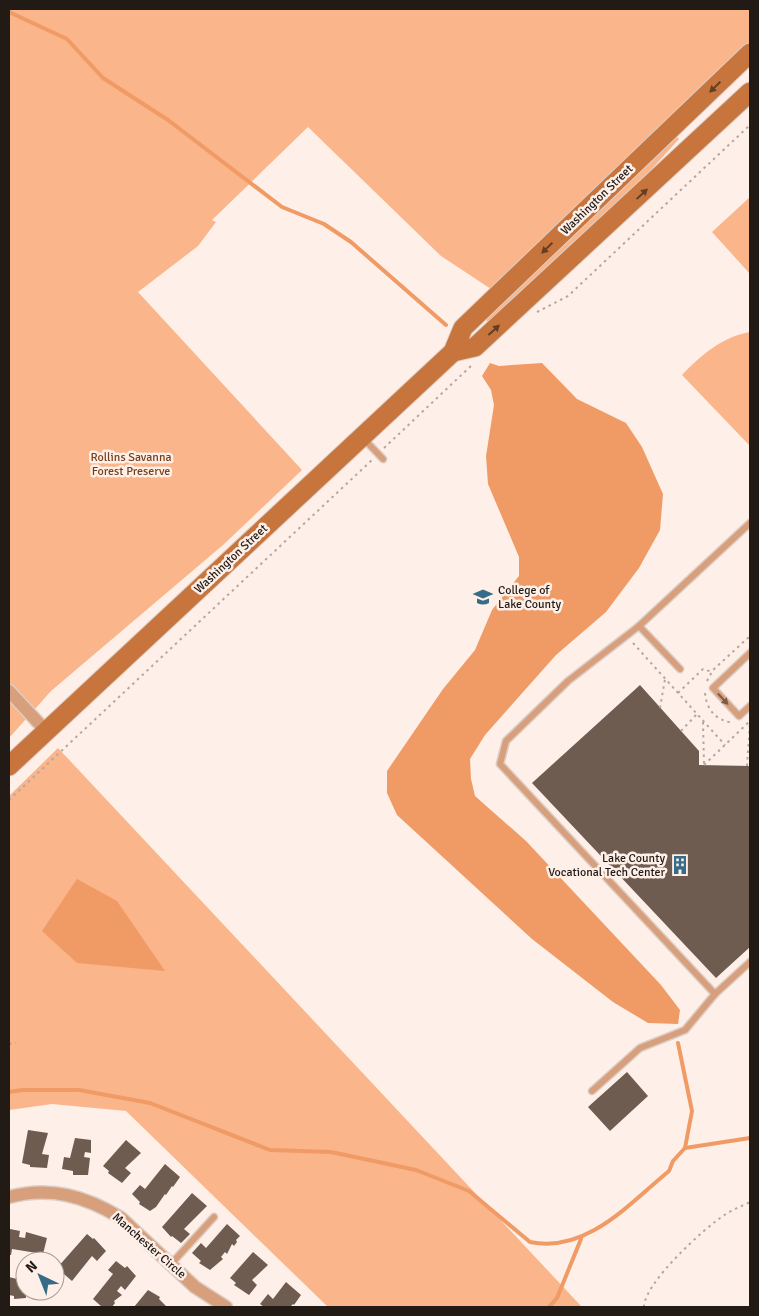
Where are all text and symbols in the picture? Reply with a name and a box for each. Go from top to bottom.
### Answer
one-way arrow [709,81,721,93]
street label: Washington Street [558,162,636,238]
one-way arrow [636,188,648,200]
one-way arrow [541,241,553,253]
one-way arrow [488,324,500,336]
park label: Rollins Savanna Forest Preserve [90,450,172,479]
street label: Washington Street [191,521,271,597]
place label: College of Lake County [498,583,561,612]
school or university icon: College of Lake County [472,586,494,608]
one-way arrow [717,692,729,704]
place label: Lake County Vocational Tech Center [548,851,666,880]
building icon: Lake County Vocational Tech Center [669,854,691,876]
street label: Manchester Circle [109,1210,189,1282]
north arrow [15,1251,65,1301]
text: N [22,1257,41,1276]

